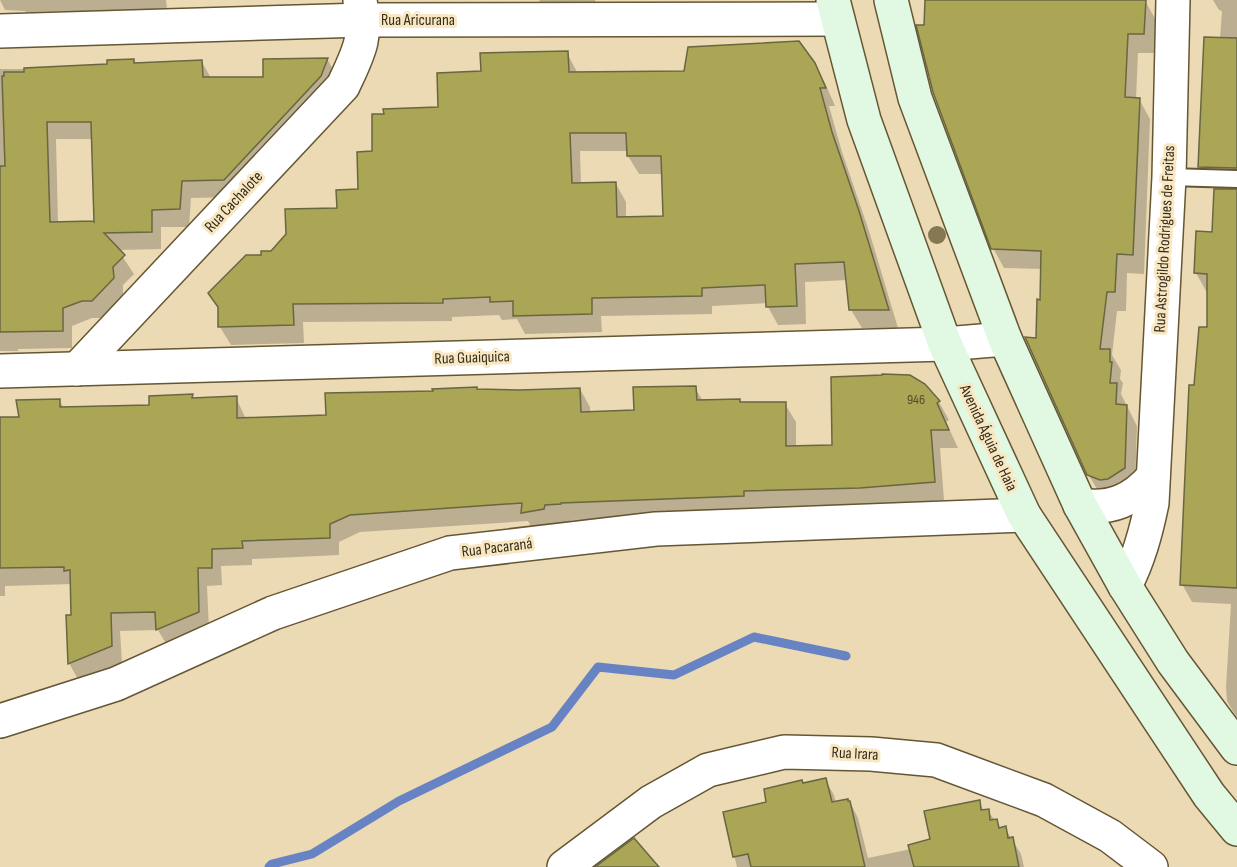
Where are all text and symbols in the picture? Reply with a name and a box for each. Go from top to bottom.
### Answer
street label: Rua Aricurana [381,11,455,30]
street label: Rua Astrogildo Rodrigues de Freitas [1151,145,1179,333]
street label: Rua Cachalote [201,167,267,237]
street label: Rua Guaiquica [434,347,510,369]
street label: Avenida Águia de Haia [955,381,1021,494]
house number: 946 [907,391,925,408]
street label: Rua Pacaraná [460,534,534,562]
street label: Rua Irara [831,743,879,765]

